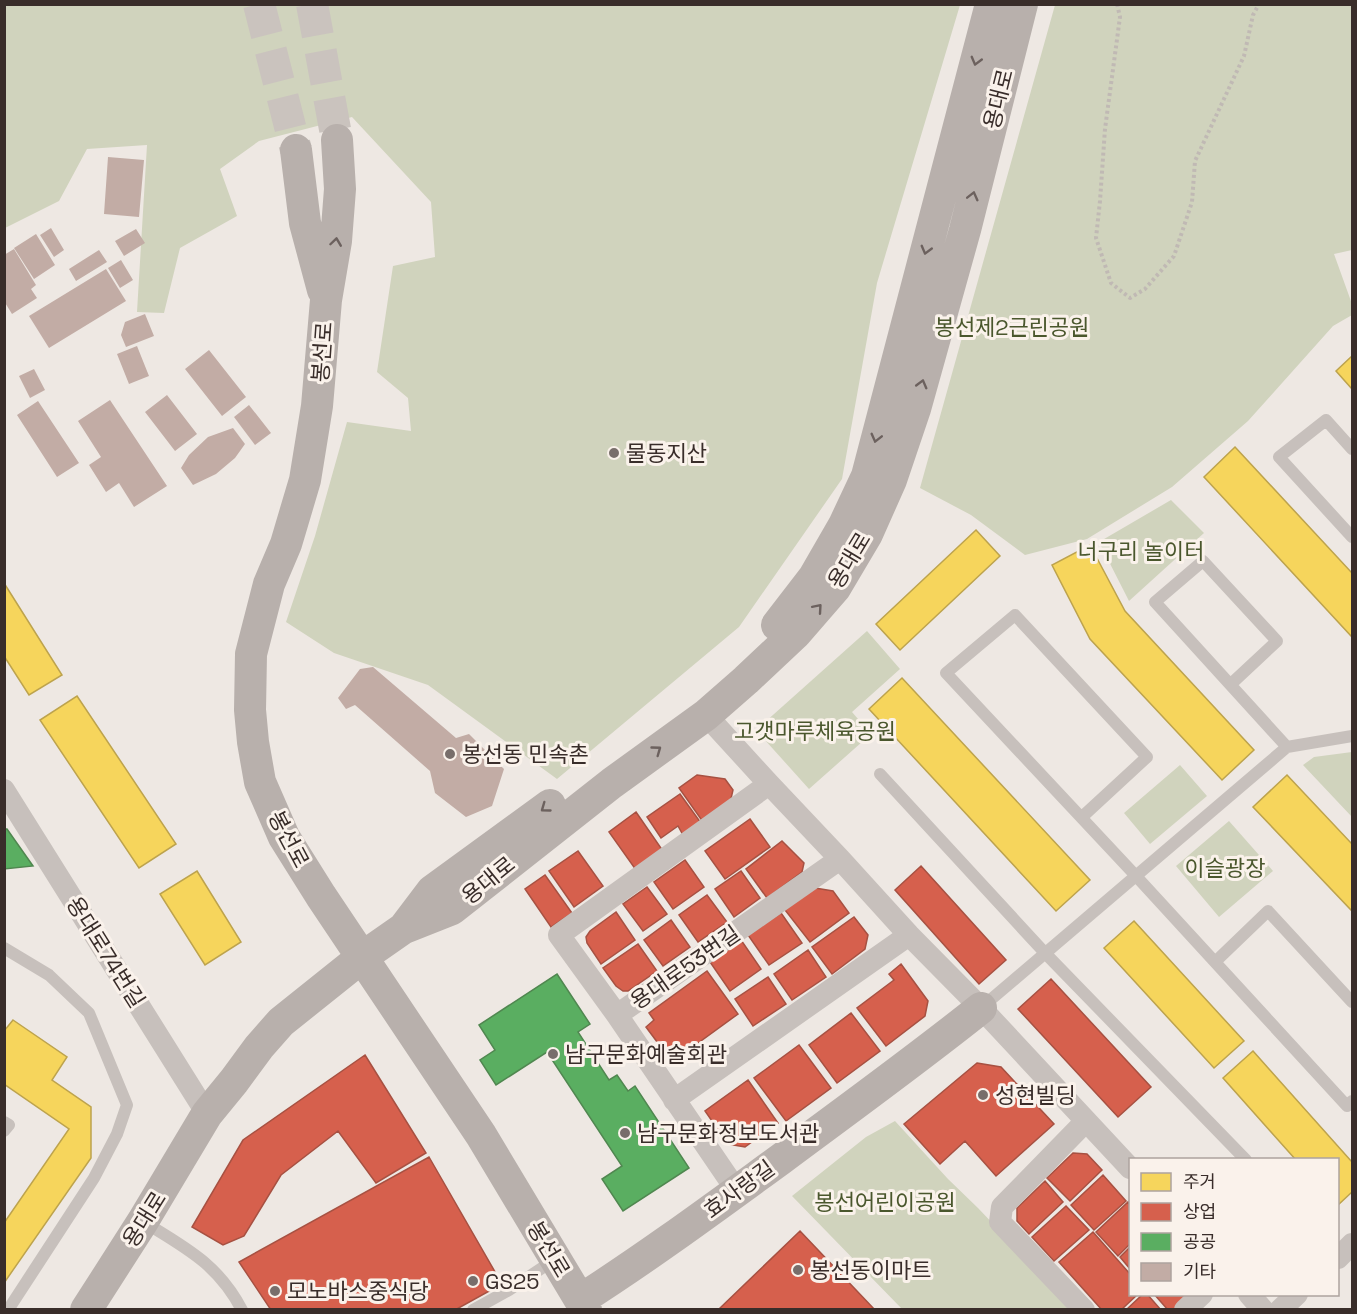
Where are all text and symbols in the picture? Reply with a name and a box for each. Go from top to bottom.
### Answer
one-way arrow [970,56,983,66]
street label: 용대로 [977,66,1019,132]
one-way arrow [966,191,979,201]
one-way arrow [329,238,341,247]
one-way arrow [920,244,933,254]
park label: 봉선제2근린공원 [935,313,1089,341]
street label: 봉선로 [306,321,338,383]
one-way arrow [914,379,927,389]
one-way arrow [871,433,884,443]
place label: 물동지산 [626,439,707,467]
marker: 물동지산 [607,446,621,460]
street label: 용대로 [821,527,877,593]
park label: 너구리 놀이터 [1077,537,1205,565]
one-way arrow [811,604,822,615]
park label: 고갯마루체육공원 [734,717,896,745]
place label: 봉선동 민속촌 [462,740,589,768]
marker: 봉선동 민속촌 [443,747,457,761]
one-way arrow [650,747,661,758]
one-way arrow [541,801,552,812]
street label: 봉선로 [262,806,316,872]
street label: 용대로 [456,850,520,910]
park label: 이슬광장 [1185,854,1265,882]
street label: 용대로74번길 [61,891,151,1013]
street label: 용대로53번길 [625,919,745,1015]
place label: 남구문화예술회관 [565,1040,727,1068]
marker: 남구문화예술회관 [546,1047,560,1061]
place label: 성현빌딩 [995,1081,1076,1109]
marker: 성현빌딩 [976,1088,990,1102]
place label: 남구문화정보도서관 [637,1119,819,1147]
marker: 남구문화정보도서관 [618,1126,632,1140]
street label: 효사랑길 [698,1154,780,1224]
legend [1129,1158,1339,1296]
text: 주거 [1183,1170,1216,1193]
street label: 용대로 [116,1186,172,1252]
park label: 봉선어린이공원 [814,1188,956,1216]
text: 상업 [1183,1200,1216,1223]
street label: 봉선로 [521,1216,577,1282]
text: 공공 [1183,1230,1216,1253]
place label: 봉선동이마트 [810,1256,931,1284]
text: 기타 [1183,1260,1217,1283]
marker: 봉선동이마트 [791,1263,805,1277]
place label: GS25 [485,1267,539,1295]
marker: GS25 [466,1274,480,1288]
place label: 모노바스중식당 [287,1277,429,1305]
marker: 모노바스중식당 [268,1284,282,1298]

